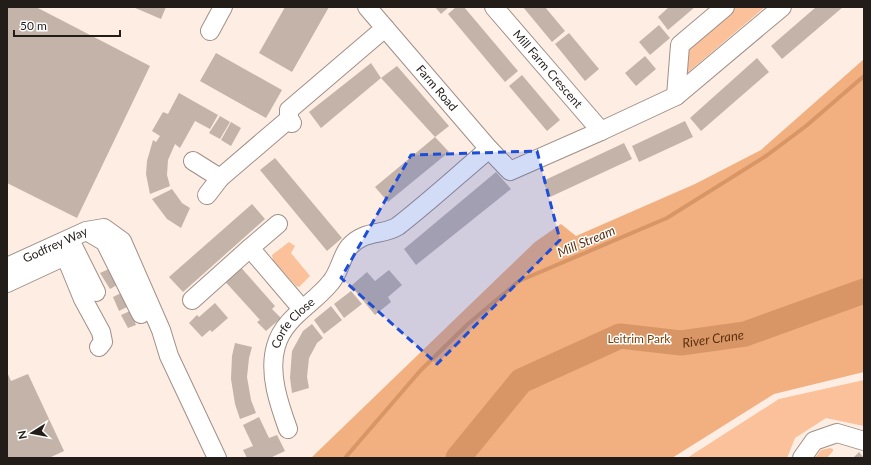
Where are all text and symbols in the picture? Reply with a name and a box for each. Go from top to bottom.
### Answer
scale bar [14,12,120,38]
text: 50 m [20,18,47,33]
street label: Mill Farm Crescent [510,27,586,111]
street label: Farm Road [413,62,461,114]
water label: Mill Stream [555,222,617,260]
street label: Godfrey Way [20,223,90,266]
street label: Corfe Close [268,294,317,350]
water label: River Crane [681,326,745,351]
park label: Leitrim Park [608,331,671,346]
north arrow [12,413,52,453]
text: N [15,430,29,440]

